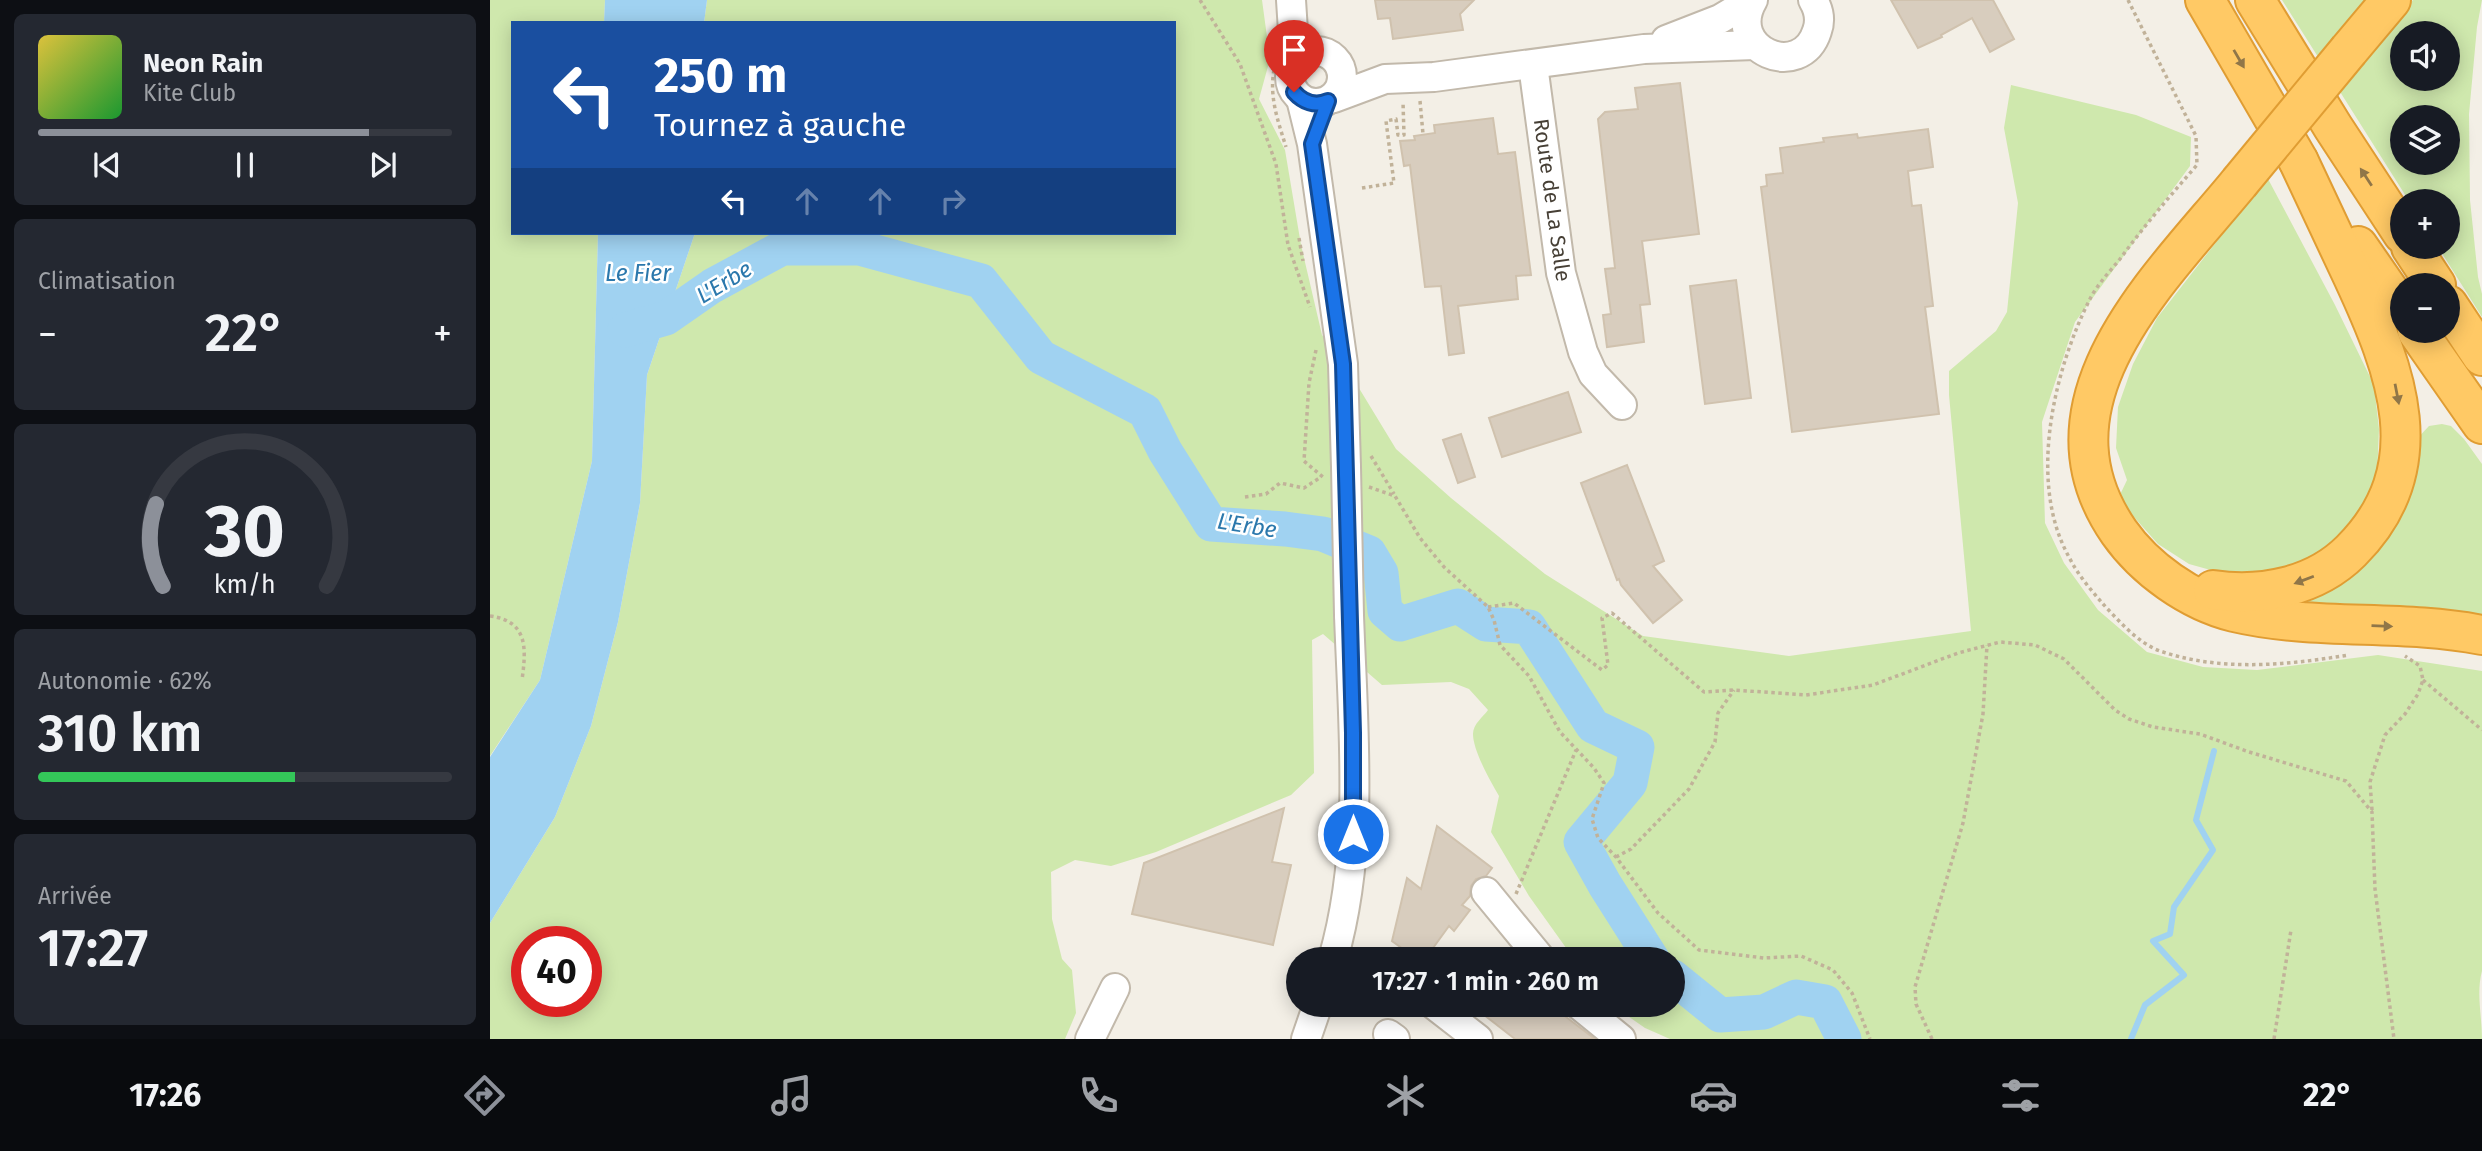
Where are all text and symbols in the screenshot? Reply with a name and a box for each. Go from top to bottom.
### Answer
pin [1264,20,1324,92]
map controls [2390,21,2460,343]
button: sound [2390,21,2460,91]
icon: arrive [1275,31,1313,69]
text: 250 m [654,46,787,105]
text: Neon Rain [143,48,263,79]
icon: left [539,49,630,140]
one-way arrow [2233,49,2245,69]
text: Kite Club [143,79,236,107]
button: layers [2390,105,2460,175]
text: Tournez à gauche [654,106,906,144]
street label: Route de La Salle [1528,117,1576,283]
icon: previous [88,146,126,184]
icon: pause [226,146,264,184]
icon: next [364,146,402,184]
one-way arrow [2359,168,2372,187]
icon: left [715,182,753,220]
icon: ahead [788,182,826,220]
icon: ahead [861,182,899,220]
icon: right [934,182,972,220]
button: + [2390,189,2460,259]
water label: L'Erbe [691,255,757,309]
water label: Le Fier [605,259,672,287]
text: Climatisation [38,267,176,295]
button: − [2390,273,2460,343]
text: 22° [205,302,285,365]
text: − [38,311,57,357]
text: + [433,311,452,357]
one-way arrow [2392,383,2403,405]
text: 30 [204,488,285,575]
water label: L'Erbe [1215,506,1279,544]
text: km/h [214,569,276,599]
one-way arrow [2293,575,2314,586]
one-way arrow [2372,620,2394,631]
text: Autonomie · 62% [38,667,212,695]
text: 310 km [38,702,202,765]
position arrow [1316,797,1390,871]
text: Arrivée [38,882,112,910]
text: 17:27 [38,917,148,980]
speed limit sign: 40 [511,926,602,1017]
text: 17:27 · 1 min · 260 m [1372,966,1599,997]
icon: directions [460,1071,509,1120]
icon: music [767,1071,816,1120]
icon: phone [1074,1071,1123,1120]
icon: climate [1381,1071,1430,1120]
icon: car [1689,1071,1738,1120]
icon: filters [1996,1071,2045,1120]
text: 17:26 [129,1076,201,1114]
text: 22° [2303,1076,2353,1114]

